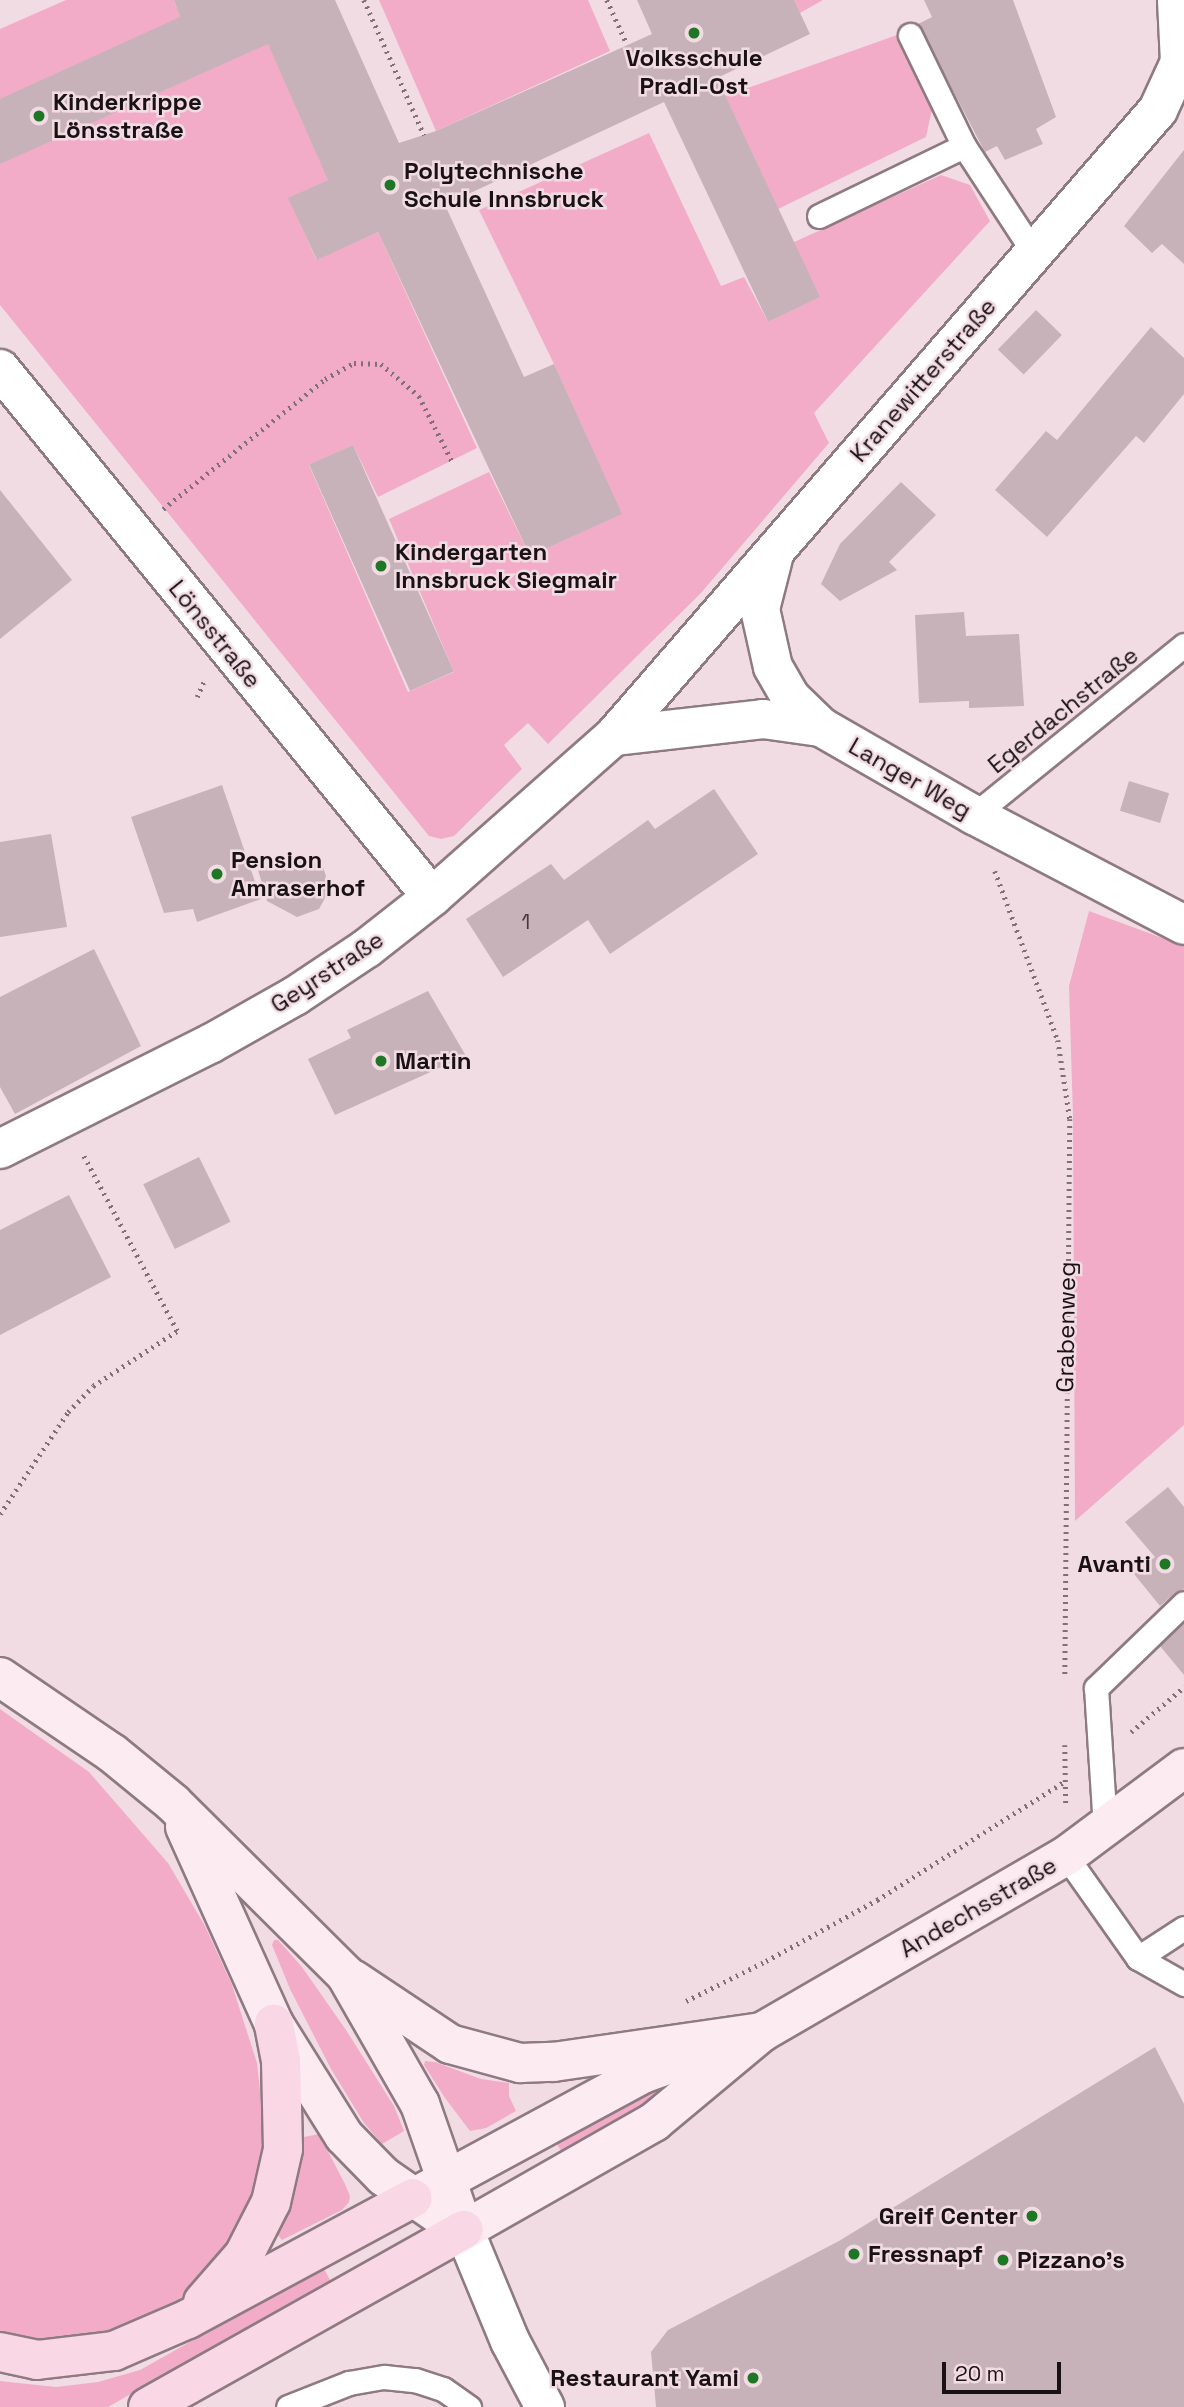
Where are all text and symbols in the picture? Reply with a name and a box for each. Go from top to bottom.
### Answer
marker: Volksschule Pradl-Ost [686,25,702,41]
place label: Volksschule Pradl-Ost [625,44,763,100]
place label: Kinderkrippe Lönsstraße [53,88,202,144]
marker: Kinderkrippe Lönsstraße [31,108,47,124]
place label: Polytechnische Schule Innsbruck [404,157,604,213]
marker: Polytechnische Schule Innsbruck [382,177,398,193]
street label: Kranewitterstraße [844,292,1002,468]
place label: Kindergarten Innsbruck Siegmair [395,538,617,594]
marker: Kindergarten Innsbruck Siegmair [373,558,389,574]
street label: Lönsstraße [163,574,267,694]
street label: Egerdachstraße [982,641,1144,779]
street label: Langer Weg [844,731,976,825]
place label: Pension Amraserhof [231,846,365,902]
marker: Pension Amraserhof [209,866,225,882]
house number: 1 [522,909,530,935]
street label: Geyrstraße [265,925,389,1019]
place label: Martin [395,1047,472,1075]
marker: Martin [373,1053,389,1069]
street label: Grabenweg [1050,1261,1082,1393]
place label: Avanti [1078,1550,1151,1578]
marker: Avanti [1157,1556,1173,1572]
street label: Andechsstraße [894,1850,1062,1964]
place label: Greif Center [879,2202,1018,2230]
marker: Greif Center [1024,2208,1040,2224]
place label: Fressnapf [868,2240,983,2268]
marker: Fressnapf [846,2246,862,2262]
place label: Pizzano's [1017,2246,1125,2274]
marker: Pizzano's [995,2252,1011,2268]
scale bar [946,2348,1065,2392]
text: 20 m [955,2360,1005,2387]
place label: Restaurant Yami [550,2364,739,2392]
marker: Restaurant Yami [745,2370,761,2386]

